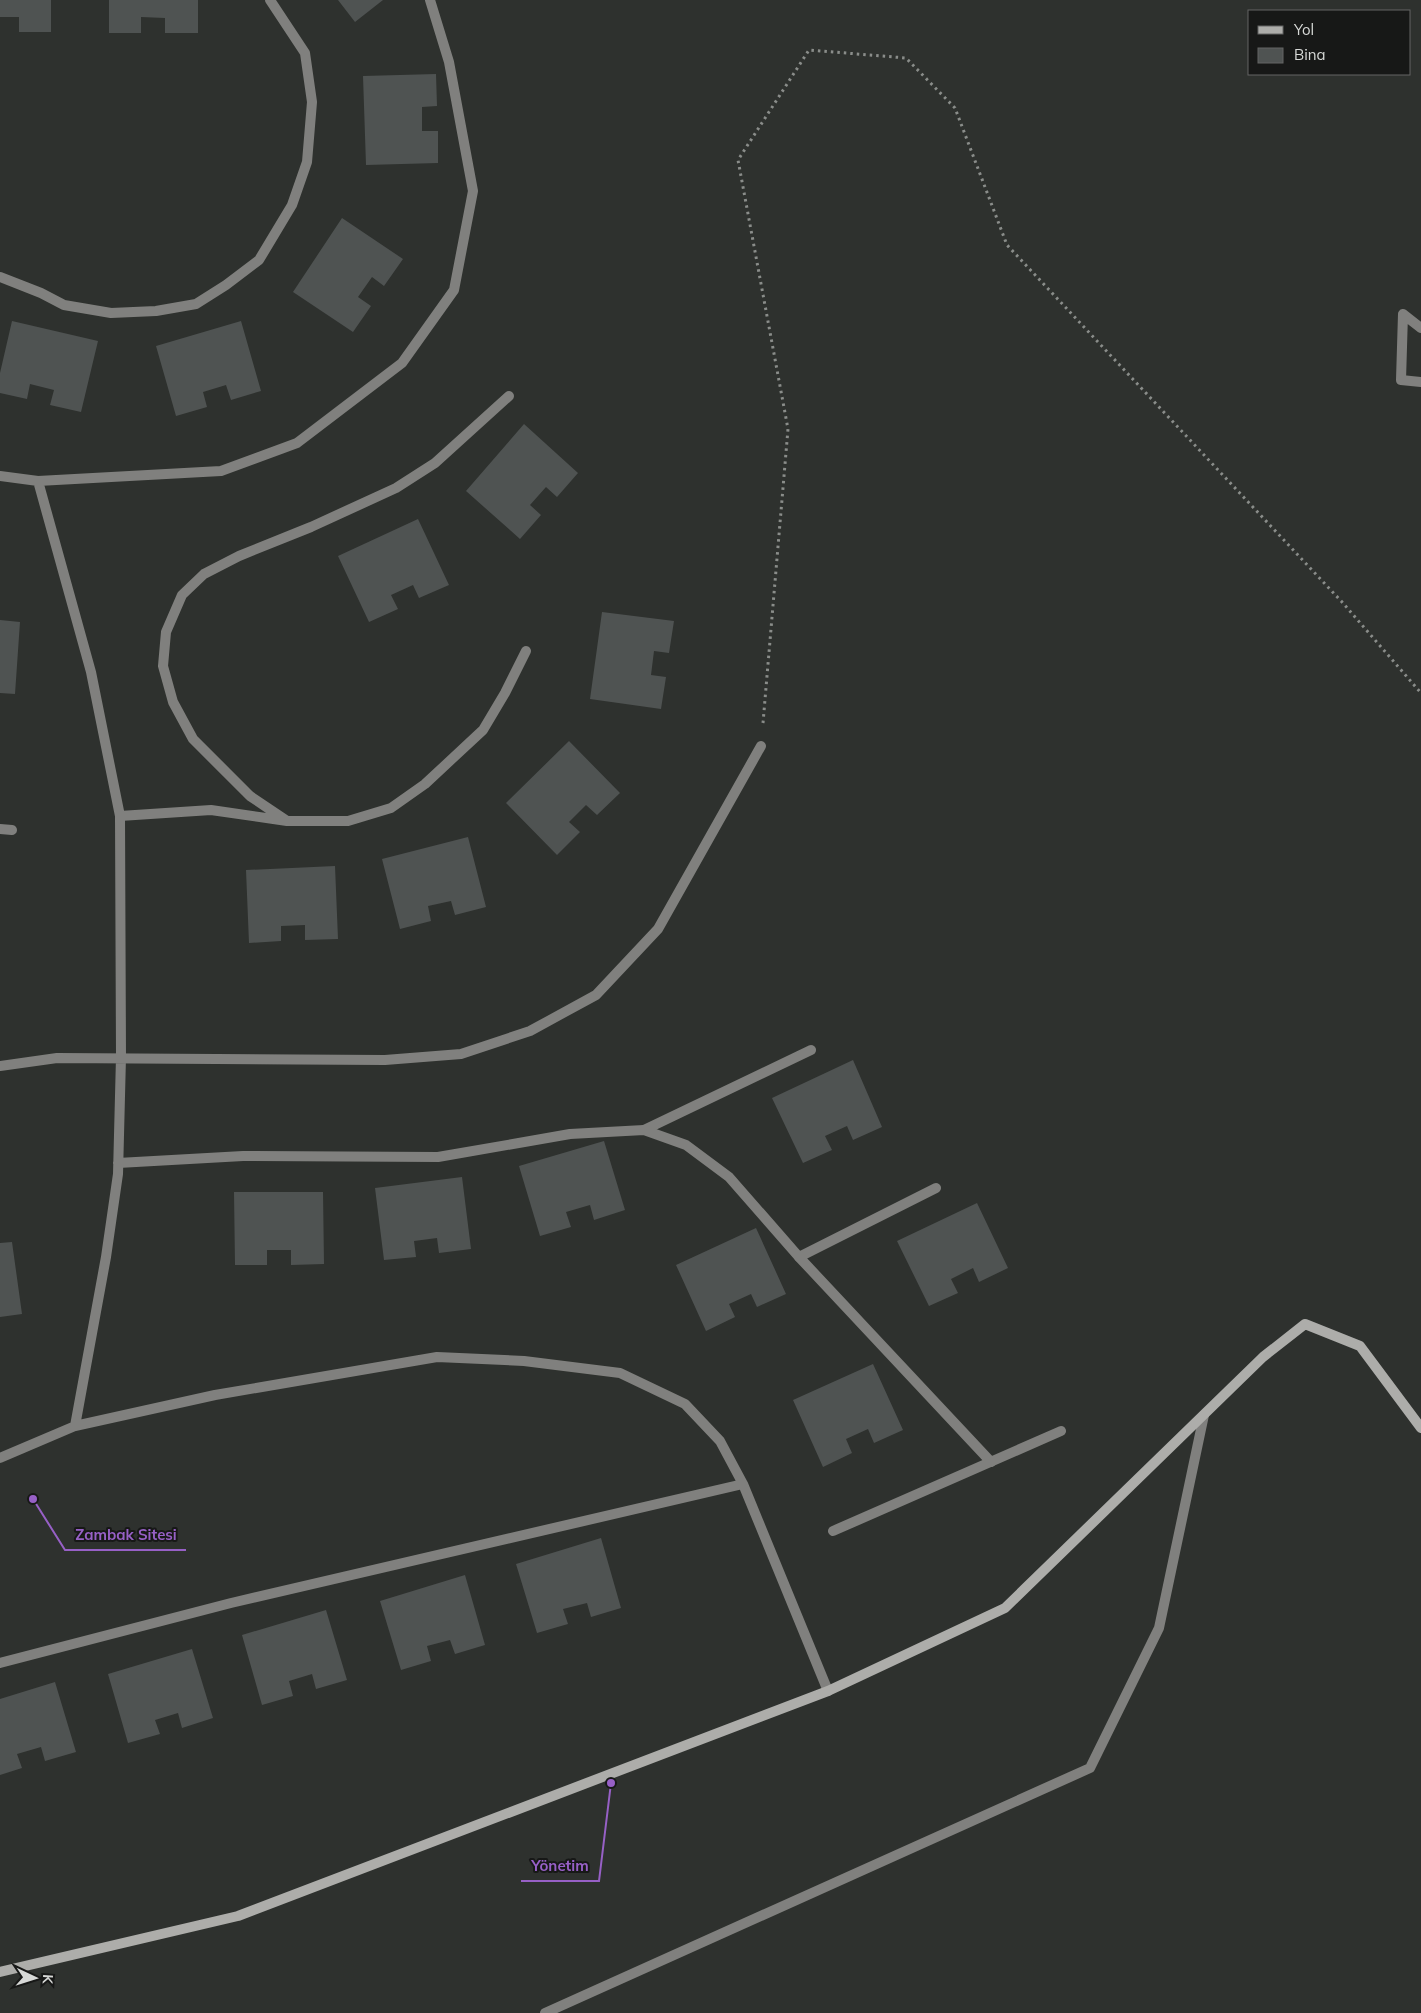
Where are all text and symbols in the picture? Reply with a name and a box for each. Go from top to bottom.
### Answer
legend [1248,10,1411,75]
text: Yol [1293,20,1314,39]
text: Bina [1294,45,1326,64]
callout: Zambak Sitesi [65,1520,186,1550]
text: Zambak Sitesi [75,1525,177,1544]
callout: Yönetim [521,1851,599,1881]
text: Yönetim [530,1856,589,1875]
north arrow [10,1953,60,2003]
text: K [39,1974,57,1985]

